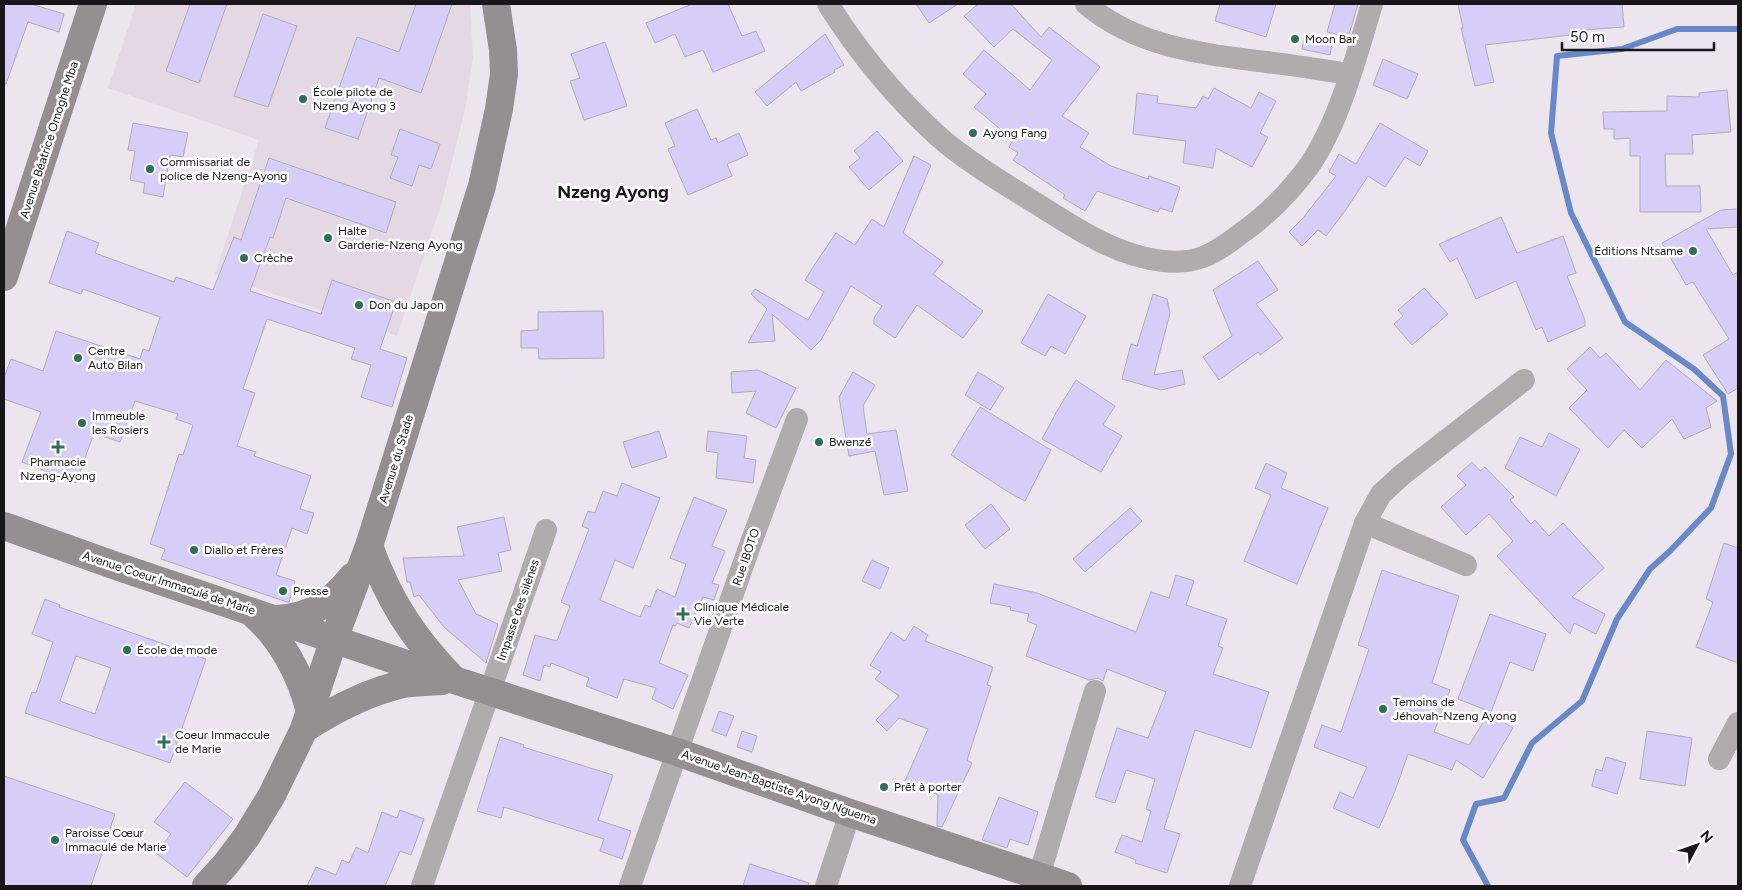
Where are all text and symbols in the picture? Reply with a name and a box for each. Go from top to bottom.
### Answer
scale bar [1562,20,1714,52]
text: 50 m [1570,28,1605,46]
place label: Moon Bar [1305,32,1356,46]
marker: Moon Bar [1289,33,1301,45]
street label: Avenue Béatrice Omoghe Mba [17,60,81,220]
place label: École pilote de Nzeng Ayong 3 [313,85,396,113]
marker: École pilote de Nzeng Ayong 3 [297,93,309,105]
place label: Ayong Fang [983,126,1047,140]
marker: Ayong Fang [967,127,979,139]
place label: Commissariat de police de Nzeng-Ayong [160,155,287,183]
marker: Commissariat de police de Nzeng-Ayong [144,163,156,175]
district label: Nzeng Ayong [557,181,669,203]
place label: Halte Garderie-Nzeng Ayong [338,224,463,252]
marker: Halte Garderie-Nzeng Ayong [322,232,334,244]
place label: Éditions Ntsame [1594,244,1683,258]
marker: Éditions Ntsame [1687,245,1699,257]
place label: Crèche [254,251,293,265]
marker: Crèche [238,252,250,264]
place label: Don du Japon [369,298,444,312]
marker: Don du Japon [353,299,365,311]
place label: Centre Auto Bilan [88,344,143,372]
marker: Centre Auto Bilan [72,352,84,364]
place label: Immeuble les Rosiers [92,409,149,437]
street label: Avenue du Stade [376,413,416,505]
marker: Immeuble les Rosiers [76,417,88,429]
place label: Bwenzé [829,435,872,449]
marker: Bwenzé [813,436,825,448]
marker: Pharmacie Nzeng-Ayong [52,441,64,453]
place label: Pharmacie Nzeng-Ayong [20,455,96,483]
street label: Rue IBOTO [730,527,762,587]
place label: Diallo et Frères [204,543,284,557]
marker: Diallo et Frères [188,544,200,556]
street label: Avenue Coeur Immaculé de Marie [81,548,258,618]
street label: Impasse des silènes [494,557,542,662]
place label: Presse [293,584,329,598]
marker: Presse [277,585,289,597]
place label: Clinique Médicale Vie Verte [694,600,789,628]
marker: Clinique Médicale Vie Verte [676,607,690,621]
place label: École de mode [137,643,217,657]
marker: École de mode [121,644,133,656]
place label: Temoins de Jéhovah-Nzeng Ayong [1393,695,1516,723]
marker: Temoins de Jéhovah-Nzeng Ayong [1377,703,1389,715]
place label: Coeur Immaccule de Marie [175,728,270,756]
marker: Coeur Immaccule de Marie [157,735,171,749]
street label: Avenue Jean-Baptiste Ayong Nguema [680,747,878,827]
place label: Prêt à porter [894,780,961,794]
marker: Prêt à porter [878,781,890,793]
north arrow [1672,820,1722,870]
place label: Paroisse Cœur Immaculé de Marie [65,826,167,854]
text: N [1696,827,1716,846]
marker: Paroisse Cœur Immaculé de Marie [49,834,61,846]

